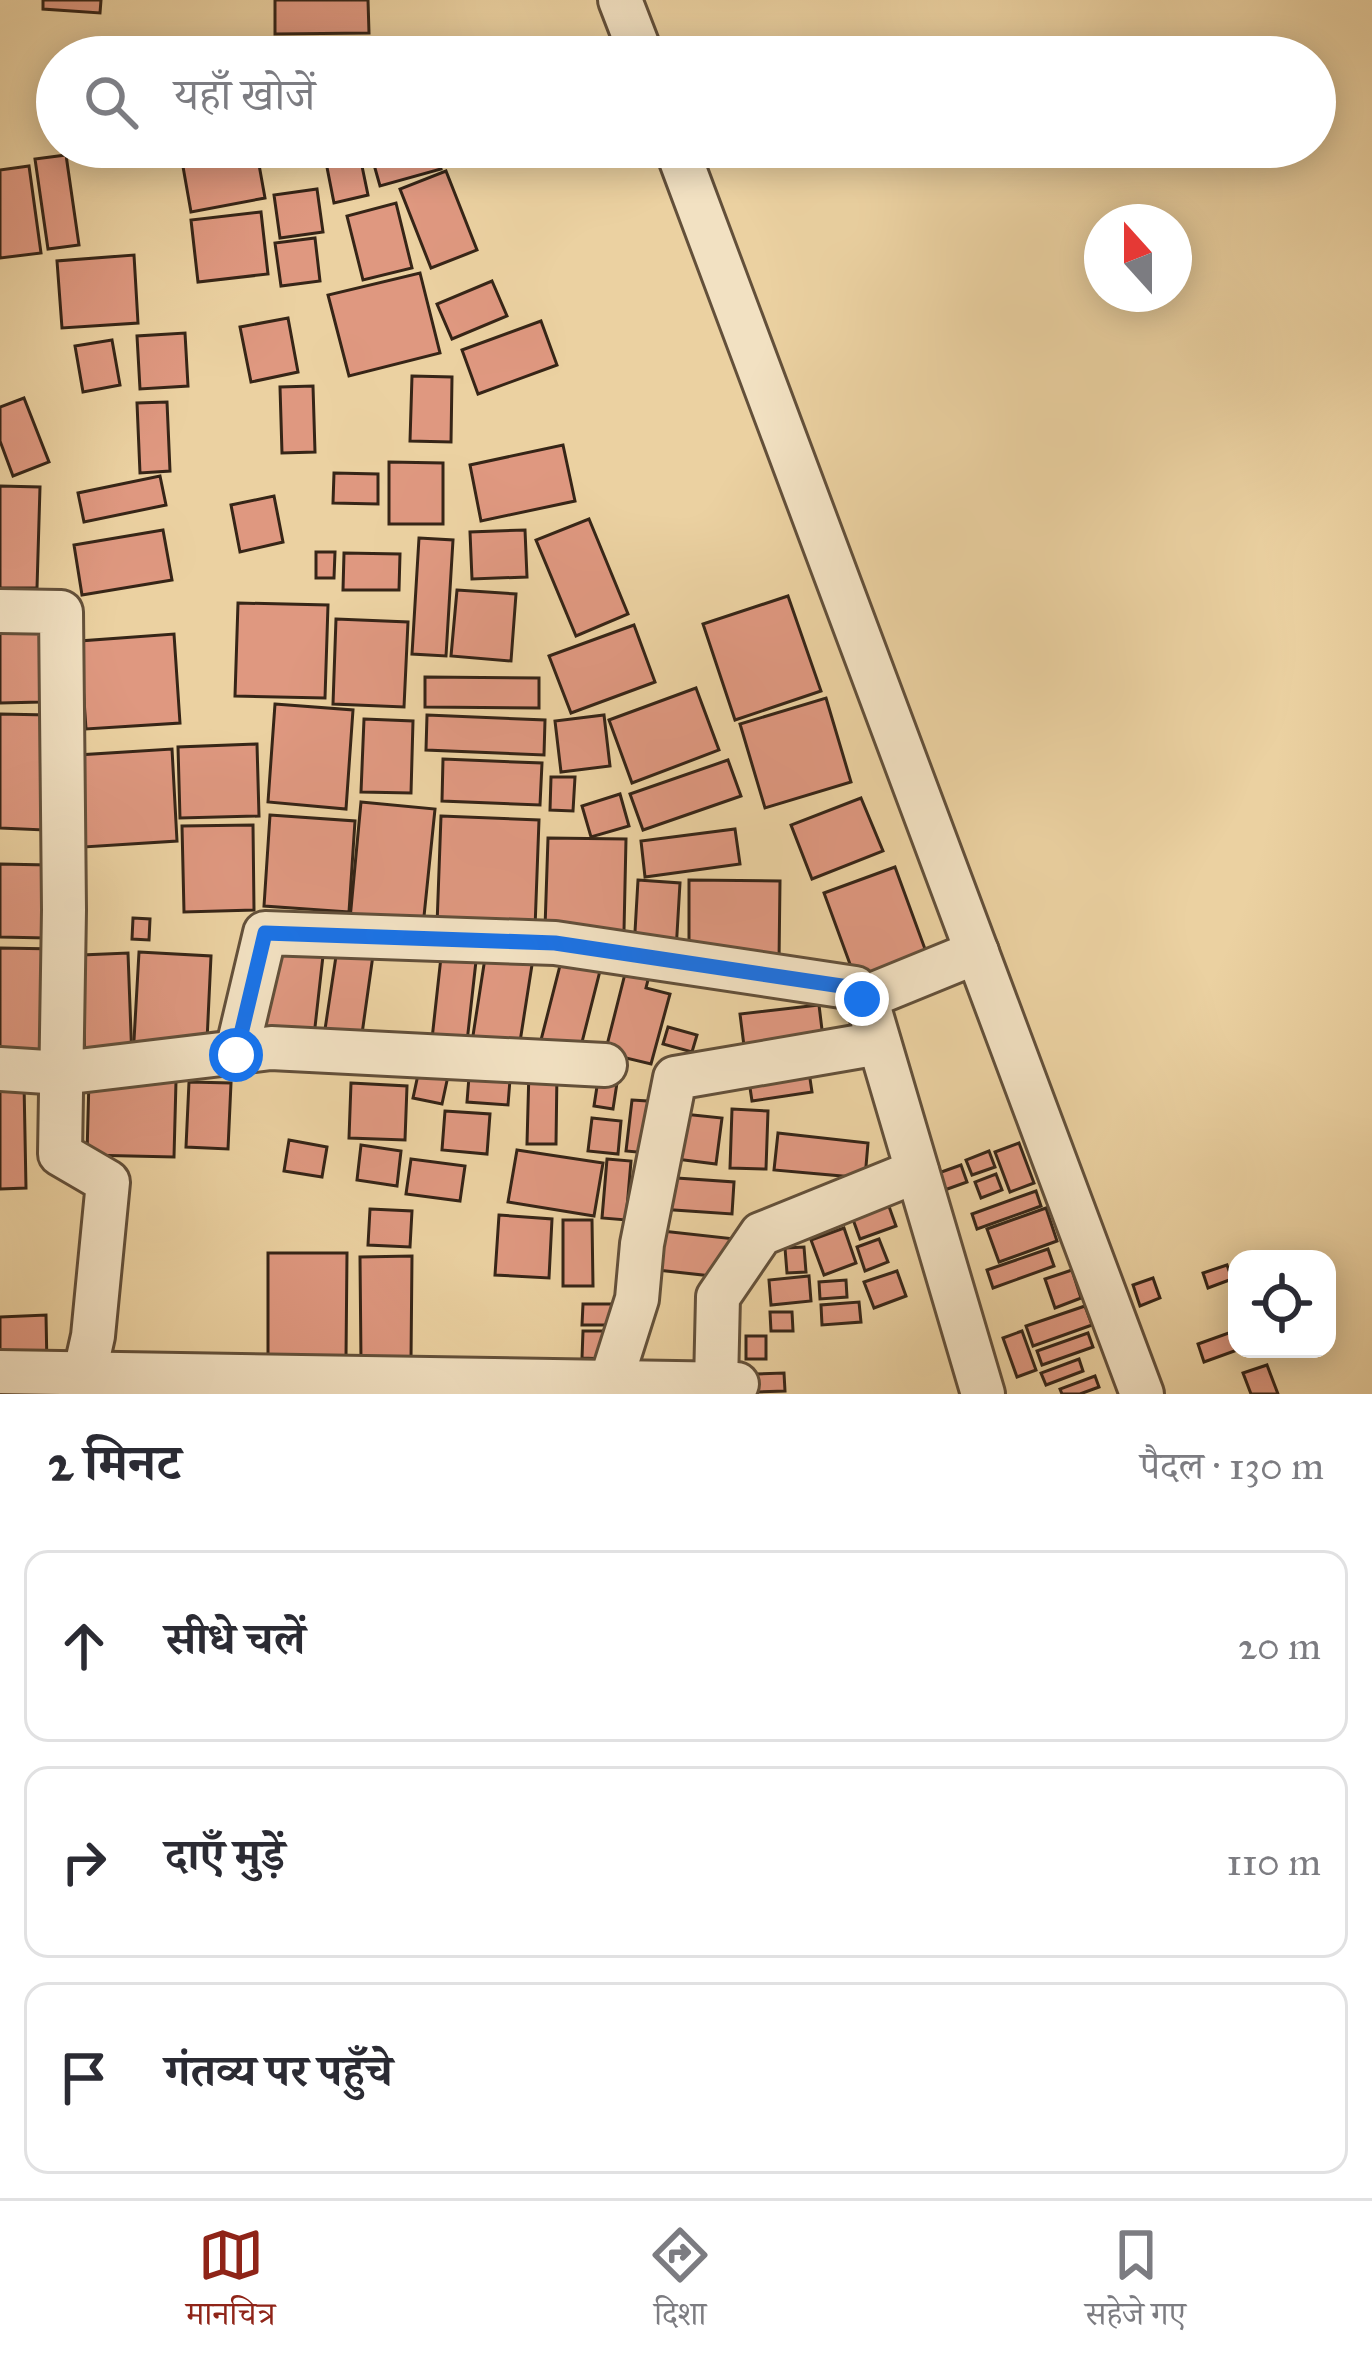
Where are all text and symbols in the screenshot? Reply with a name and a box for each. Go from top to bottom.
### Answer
search box [36,36,1336,168]
text: यहाँ खोजें [174,67,315,122]
icon: search [78,69,144,135]
north arrow [1084,204,1192,312]
route end [835,972,889,1026]
route start [209,1028,263,1082]
map controls [1228,1250,1336,1358]
button: locate [1228,1250,1336,1358]
text: 2 मिनट [48,1432,181,1494]
text: पैदल · 130 m [1140,1442,1324,1490]
text: सीधे चलें [165,1611,305,1666]
icon: ahead [51,1613,117,1679]
text: 20 m [1238,1622,1321,1670]
text: दाएँ मुड़ें [165,1827,285,1882]
icon: right [51,1829,117,1895]
text: 110 m [1226,1838,1321,1886]
text: गंतव्य पर पहुँचे [165,2043,393,2098]
icon: arrive [51,2045,117,2111]
tab: मानचित्र [186,2222,275,2346]
tab: दिशा [647,2222,713,2346]
tab: सहेजे गए [1085,2222,1186,2346]

